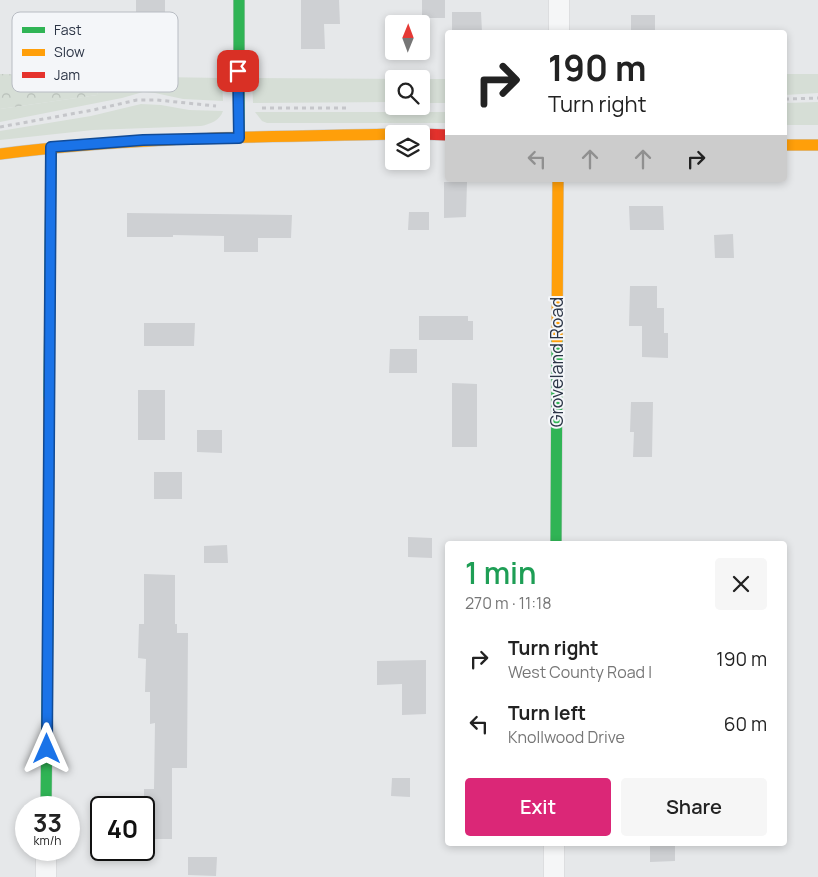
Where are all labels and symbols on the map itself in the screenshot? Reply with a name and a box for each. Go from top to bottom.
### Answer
legend [12,12,178,92]
north arrow [385,15,430,60]
text: Fast [54,20,82,39]
text: Slow [54,42,85,61]
pin [217,50,259,92]
text: Jam [54,65,80,84]
street label: Groveland Road [544,297,568,427]
position arrow [20,722,72,774]
speed limit sign: 40 [90,796,155,861]

